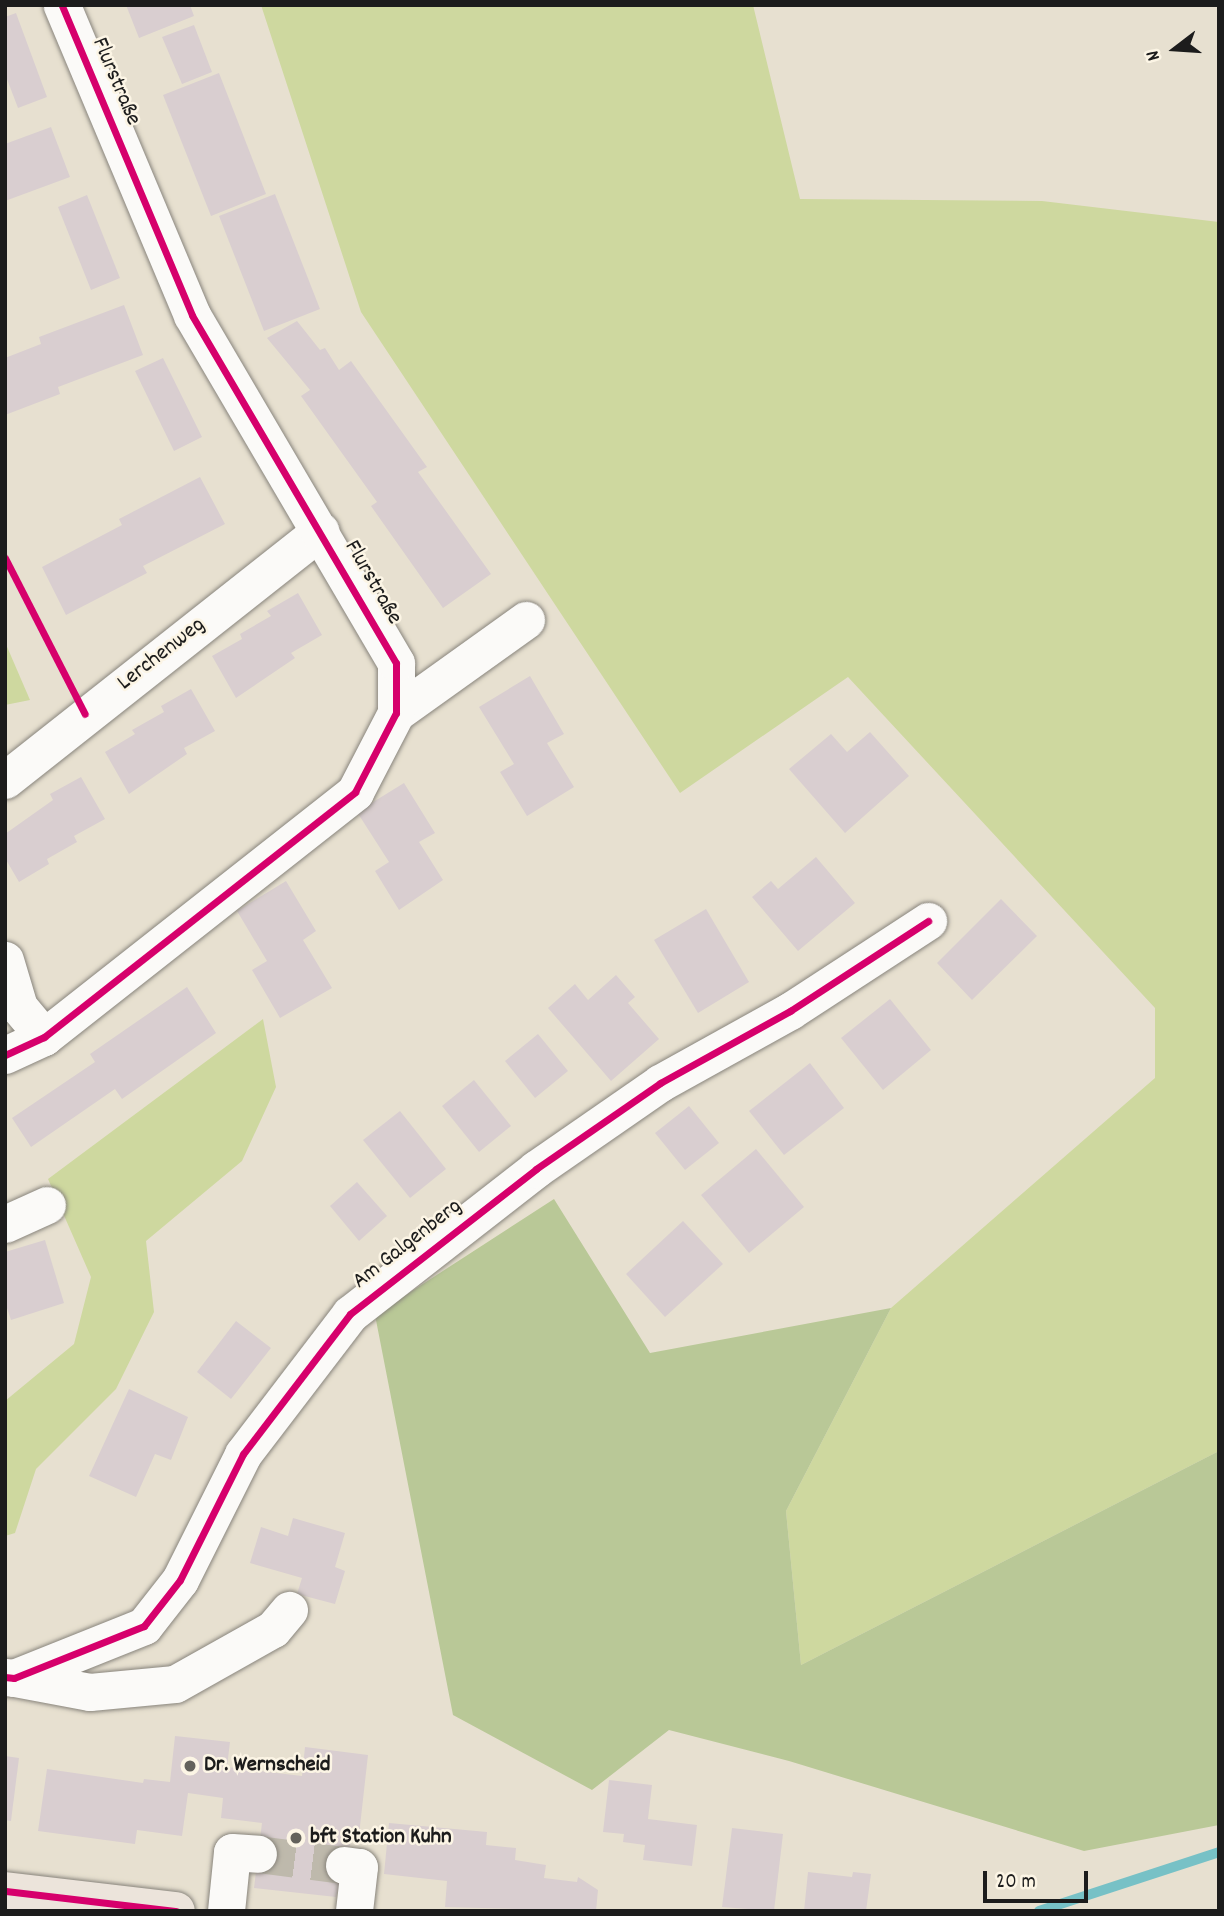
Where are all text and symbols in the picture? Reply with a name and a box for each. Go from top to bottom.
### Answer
north arrow [1140,14,1210,84]
street label: Flurstraße [84,34,146,130]
text: N [1140,47,1169,64]
street label: Flurstraße [337,536,407,630]
street label: Lerchenweg [113,612,211,698]
street label: Am Galgenberg [348,1194,468,1296]
place label: Dr. Wernscheid [204,1752,331,1780]
marker: Dr. Wernscheid [182,1758,198,1774]
place label: bft Station Kuhn [310,1824,452,1852]
marker: bft Station Kuhn [288,1830,304,1846]
scale bar [986,1856,1091,1900]
text: 20 m [996,1868,1036,1898]

